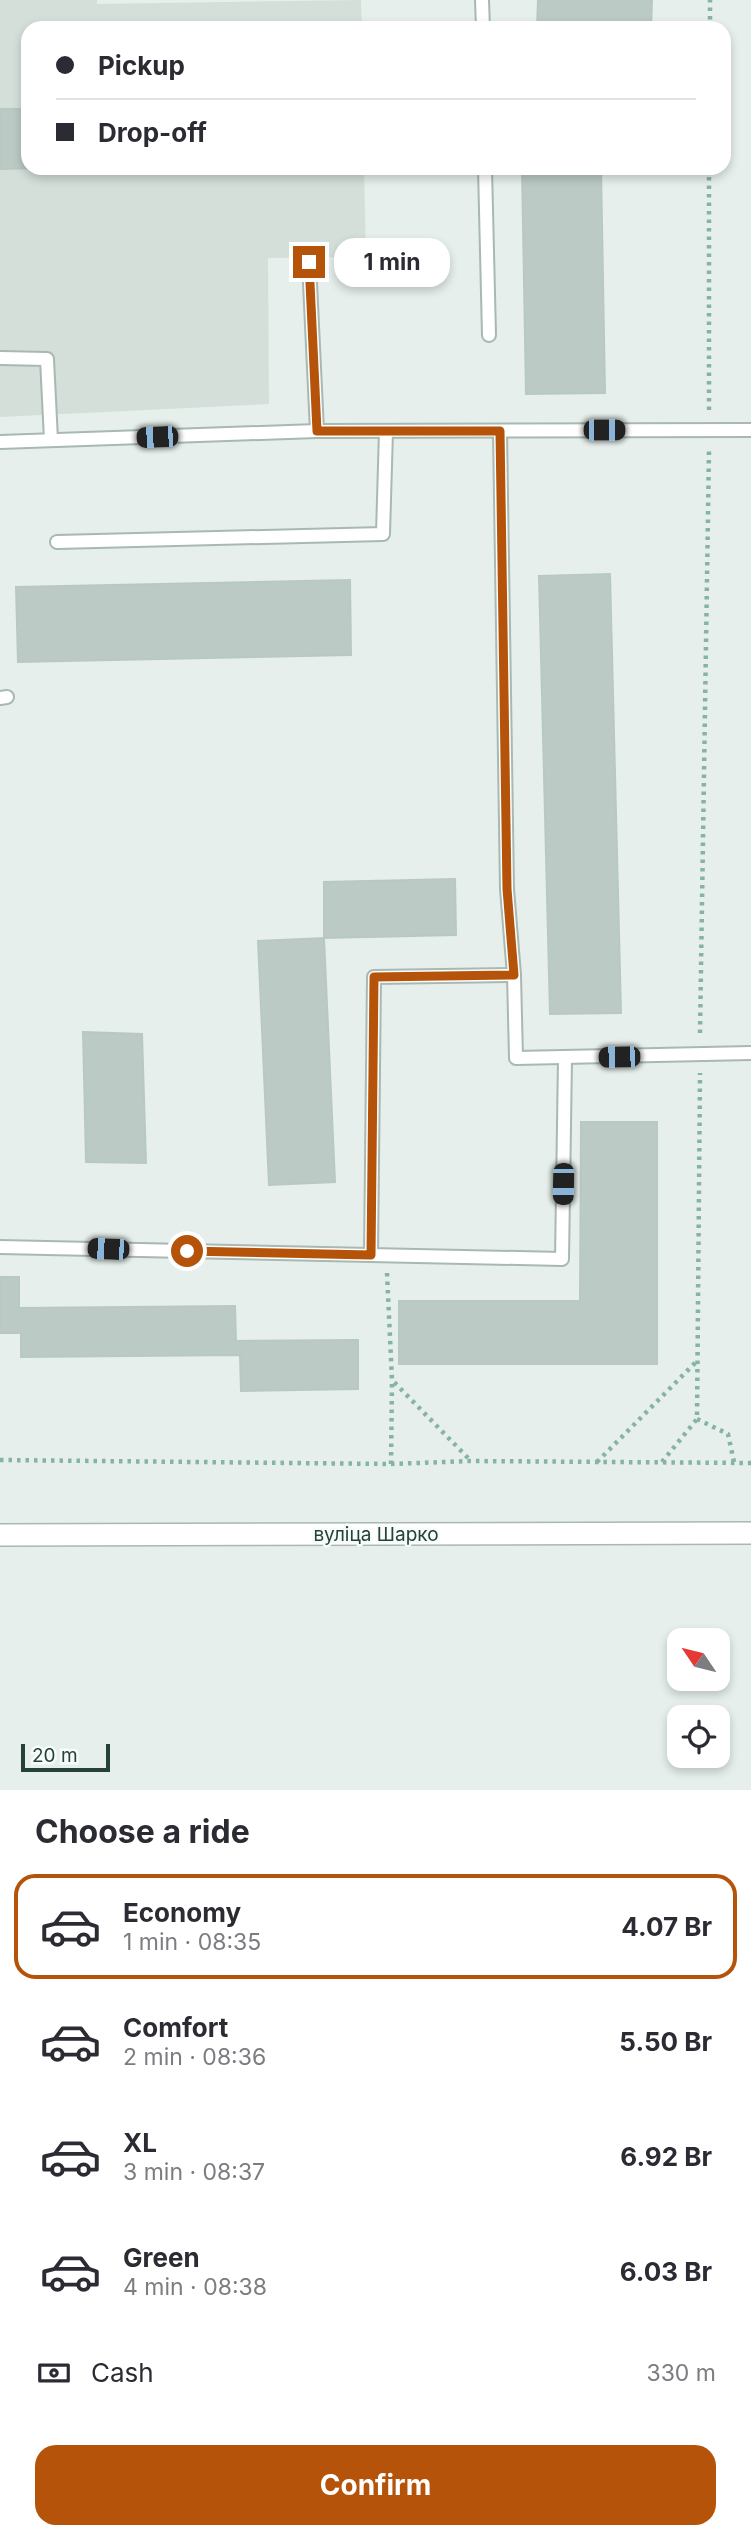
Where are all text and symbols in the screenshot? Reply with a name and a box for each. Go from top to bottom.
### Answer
text: Pickup [98,50,185,81]
text: Drop-off [98,117,207,148]
callout: 1 min [334,238,449,286]
route end [293,246,325,278]
text: 1 min [364,248,420,276]
car [584,420,626,441]
car [136,426,179,448]
car [598,1046,641,1068]
car [553,1163,574,1205]
route start [171,1235,203,1267]
car [87,1238,130,1260]
street label: вуліца Шарко [313,1523,439,1546]
north arrow [667,1628,730,1690]
map controls [667,1628,730,1768]
button: locate [667,1705,730,1768]
scale bar [21,1741,110,1773]
text: 20 m [32,1744,78,1767]
text: Choose a ride [35,1812,250,1851]
icon: car [39,1895,102,1958]
text: Economy [123,1897,241,1928]
text: 4.07 Br [621,1911,712,1942]
text: 1 min · 08:35 [123,1928,261,1956]
icon: car [39,2010,102,2073]
text: Comfort [123,2012,228,2043]
text: 5.50 Br [619,2026,712,2057]
text: 2 min · 08:36 [123,2043,266,2071]
icon: car [39,2125,102,2188]
text: XL [123,2127,157,2158]
text: 6.92 Br [620,2141,712,2172]
text: 3 min · 08:37 [123,2158,265,2186]
icon: car [39,2240,102,2303]
text: Green [123,2242,200,2273]
text: 6.03 Br [620,2256,712,2287]
text: 4 min · 08:38 [123,2273,267,2301]
icon: cash [35,2354,73,2392]
text: Cash [91,2357,154,2388]
text: 330 m [646,2359,716,2387]
button: Confirm [35,2445,716,2525]

